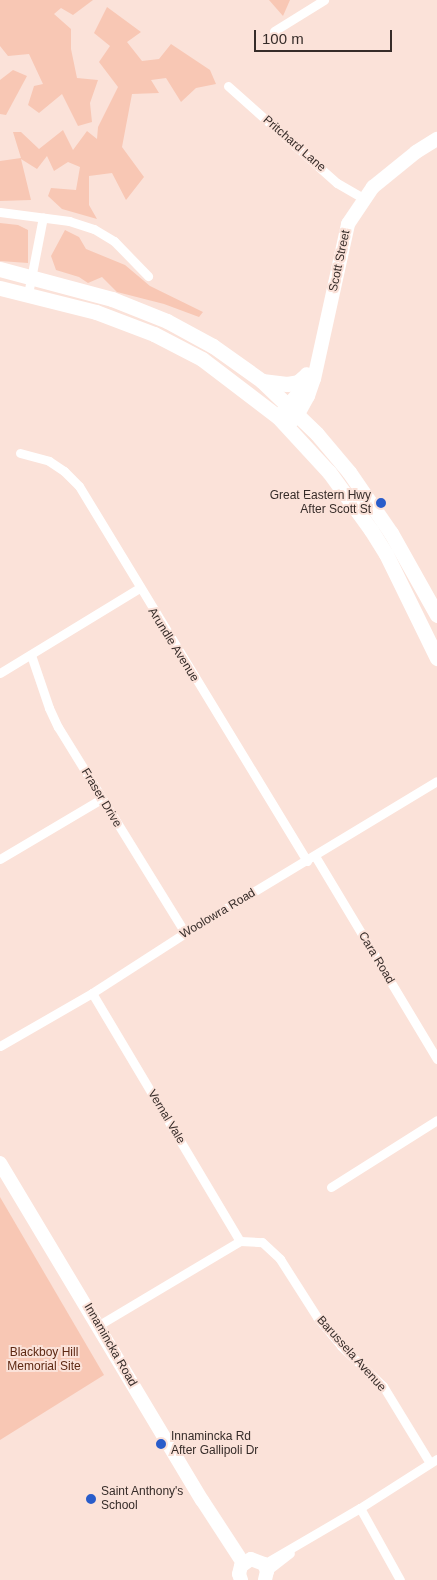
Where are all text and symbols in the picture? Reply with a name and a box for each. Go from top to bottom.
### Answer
scale bar [257,20,394,52]
text: 100 m [262,30,304,47]
street label: Pritchard Lane [260,113,328,175]
street label: Scott Street [326,229,354,293]
place label: Great Eastern Hwy After Scott St [270,489,371,517]
marker: Great Eastern Hwy After Scott St [375,497,387,509]
street label: Arundle Avenue [144,605,202,685]
street label: Fraser Drive [78,766,124,830]
street label: Woolowra Road [178,886,258,942]
street label: Cara Road [355,929,397,987]
street label: Vernal Vale [144,1087,188,1147]
street label: Innamincka Road [80,1301,140,1389]
street label: Barussela Avenue [313,1313,389,1395]
park label: Blackboy Hill Memorial Site [7,1346,81,1374]
place label: Innamincka Rd After Gallipoli Dr [171,1430,258,1458]
marker: Innamincka Rd After Gallipoli Dr [155,1438,167,1450]
place label: Saint Anthony's School [101,1485,184,1513]
marker: Saint Anthony's School [85,1493,97,1505]

